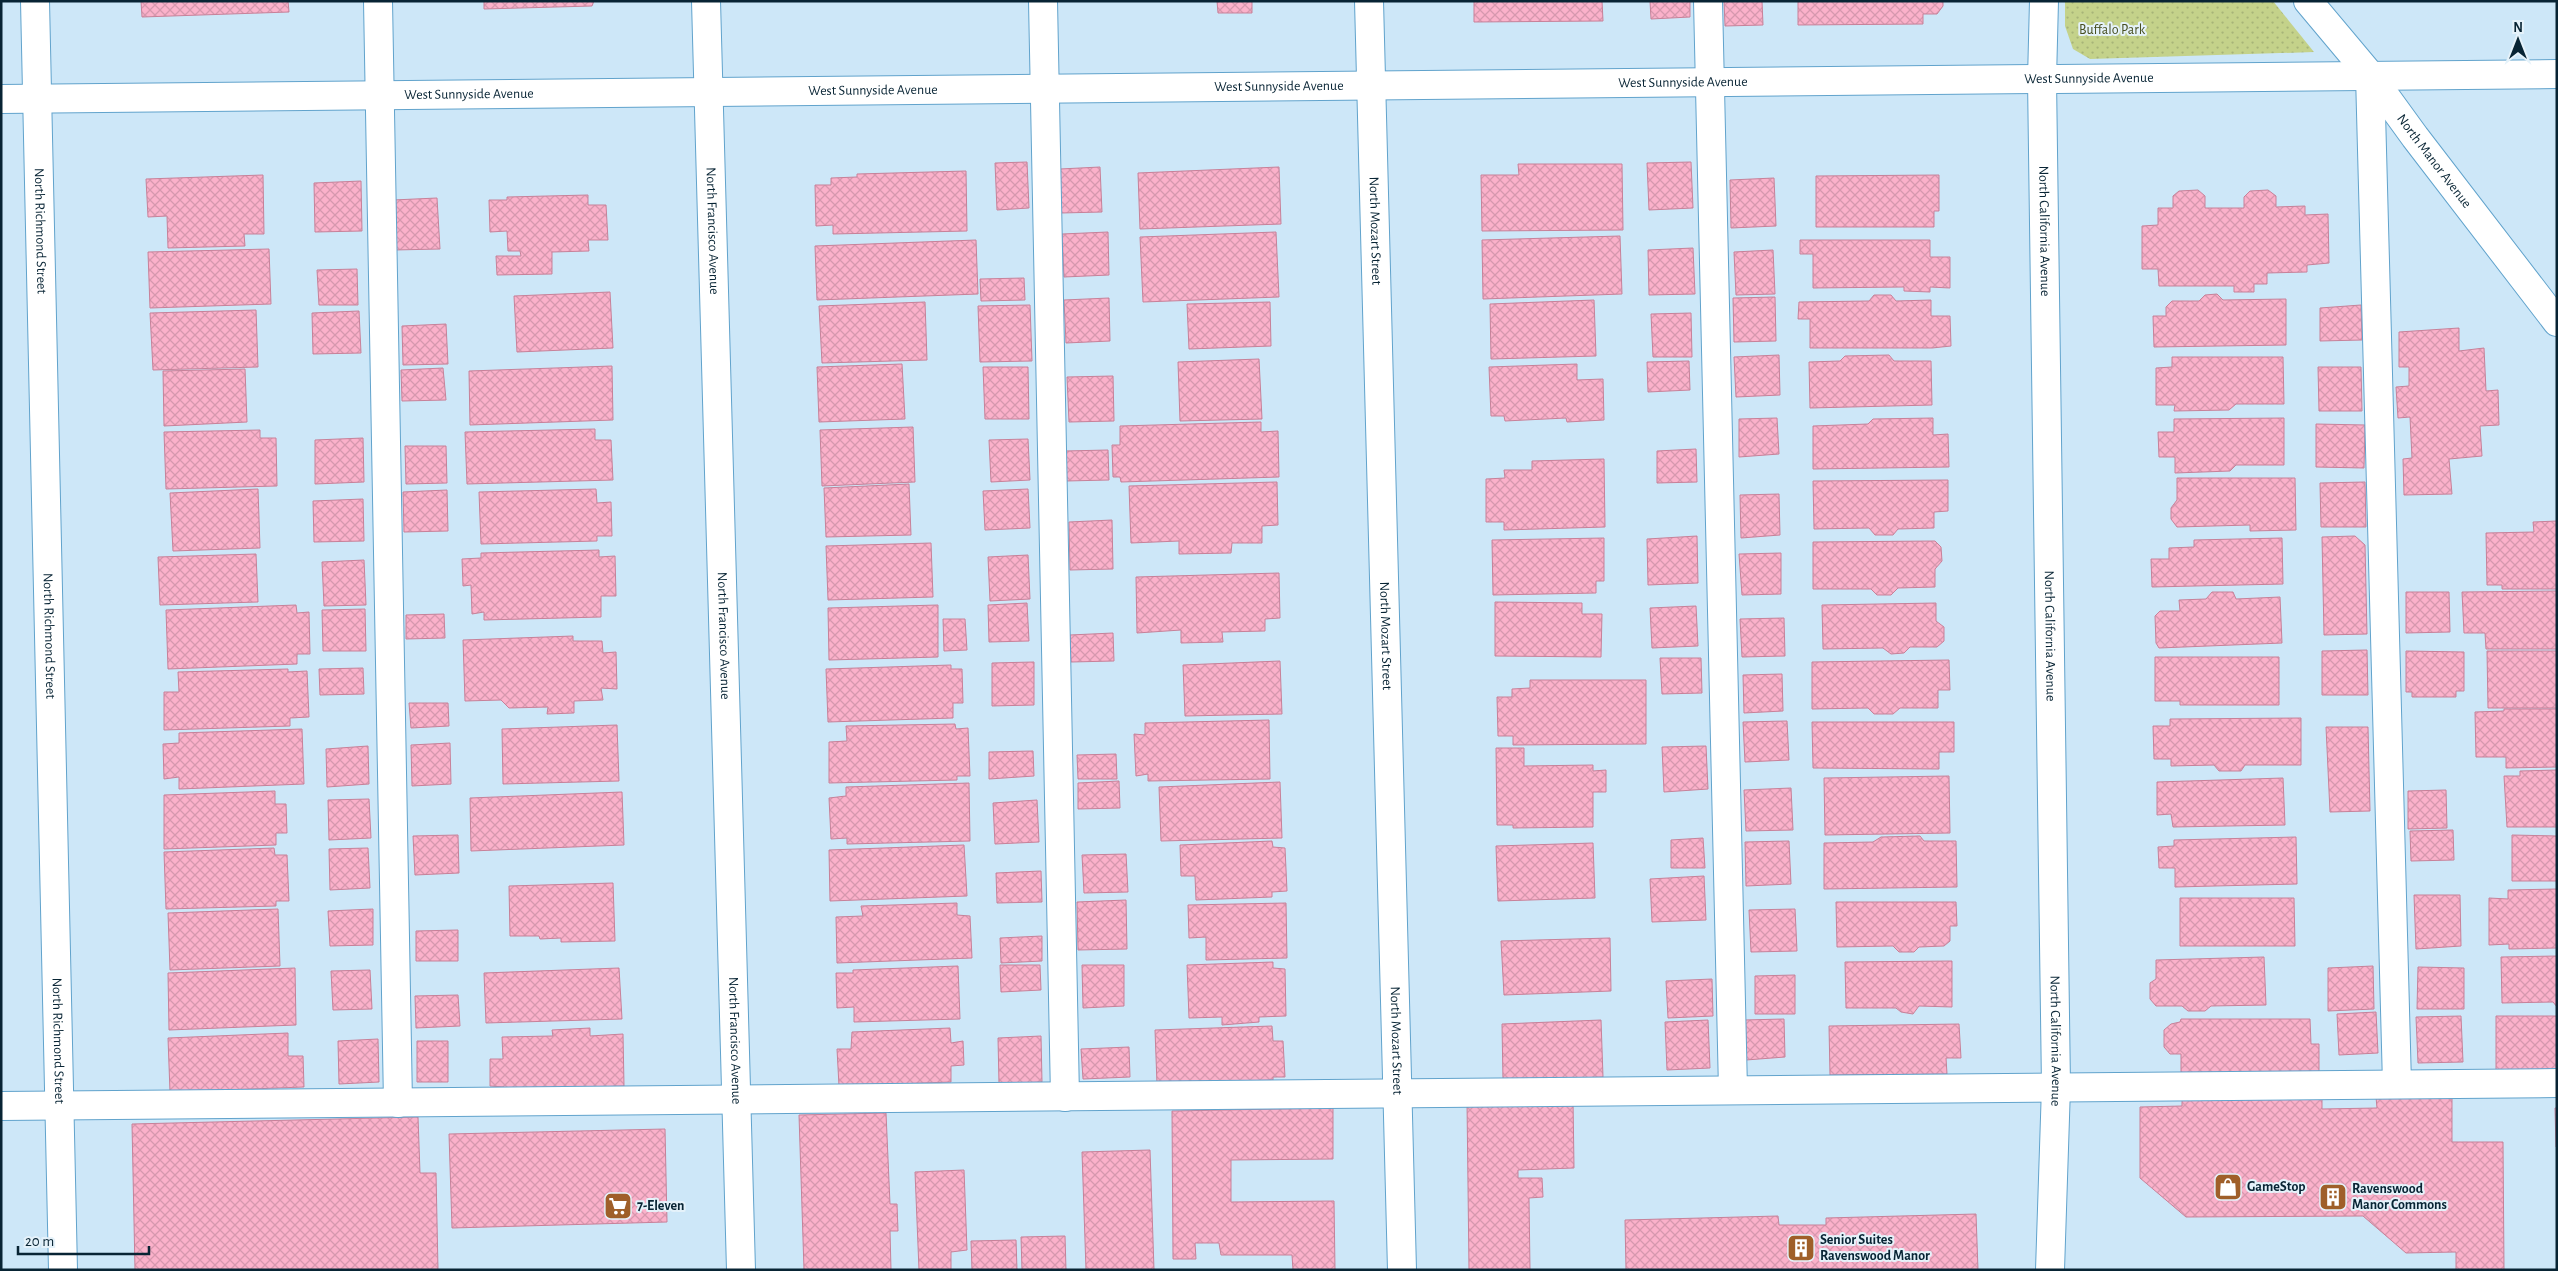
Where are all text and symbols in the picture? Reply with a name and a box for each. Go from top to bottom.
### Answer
north arrow [2493,15,2543,65]
text: N [2513,21,2523,35]
park label: Buffalo Park [2079,23,2146,37]
street label: West Sunnyside Avenue [2024,71,2154,86]
street label: West Sunnyside Avenue [1618,75,1748,90]
street label: West Sunnyside Avenue [1214,79,1344,94]
street label: West Sunnyside Avenue [808,83,938,98]
street label: West Sunnyside Avenue [404,87,534,102]
street label: North Manor Avenue [2394,112,2474,211]
street label: North California Avenue [2036,165,2052,296]
street label: North Francisco Avenue [704,167,721,295]
street label: North Richmond Street [32,168,48,295]
street label: North Mozart Street [1367,177,1383,286]
street label: North California Avenue [2042,570,2058,701]
street label: North Francisco Avenue [715,572,732,700]
street label: North Richmond Street [41,573,57,700]
street label: North Mozart Street [1377,581,1394,691]
street label: North California Avenue [2047,975,2063,1106]
street label: North Francisco Avenue [726,977,743,1105]
street label: North Richmond Street [50,978,66,1104]
street label: North Mozart Street [1388,986,1404,1096]
shop icon: GameStop [2213,1172,2243,1202]
place label: GameStop [2247,1180,2306,1194]
building icon: Ravenswood Manor Commons [2318,1182,2348,1212]
place label: Ravenswood Manor Commons [2352,1182,2447,1212]
supermarket icon: 7-Eleven [603,1191,633,1221]
place label: 7-Eleven [637,1199,685,1213]
scale bar [18,1224,149,1256]
building icon: Senior Suites Ravenswood Manor [1786,1233,1816,1263]
place label: Senior Suites Ravenswood Manor [1820,1233,1930,1263]
text: 20 m [25,1234,54,1249]

